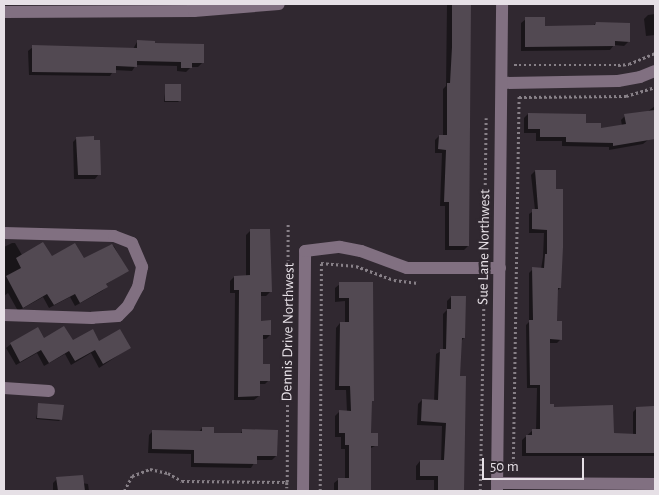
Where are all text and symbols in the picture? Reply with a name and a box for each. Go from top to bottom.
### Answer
street label: Sue Lane Northwest [474,189,494,305]
street label: Dennis Drive Northwest [278,262,298,402]
scale bar [484,448,586,480]
text: 50 m [490,459,519,474]

